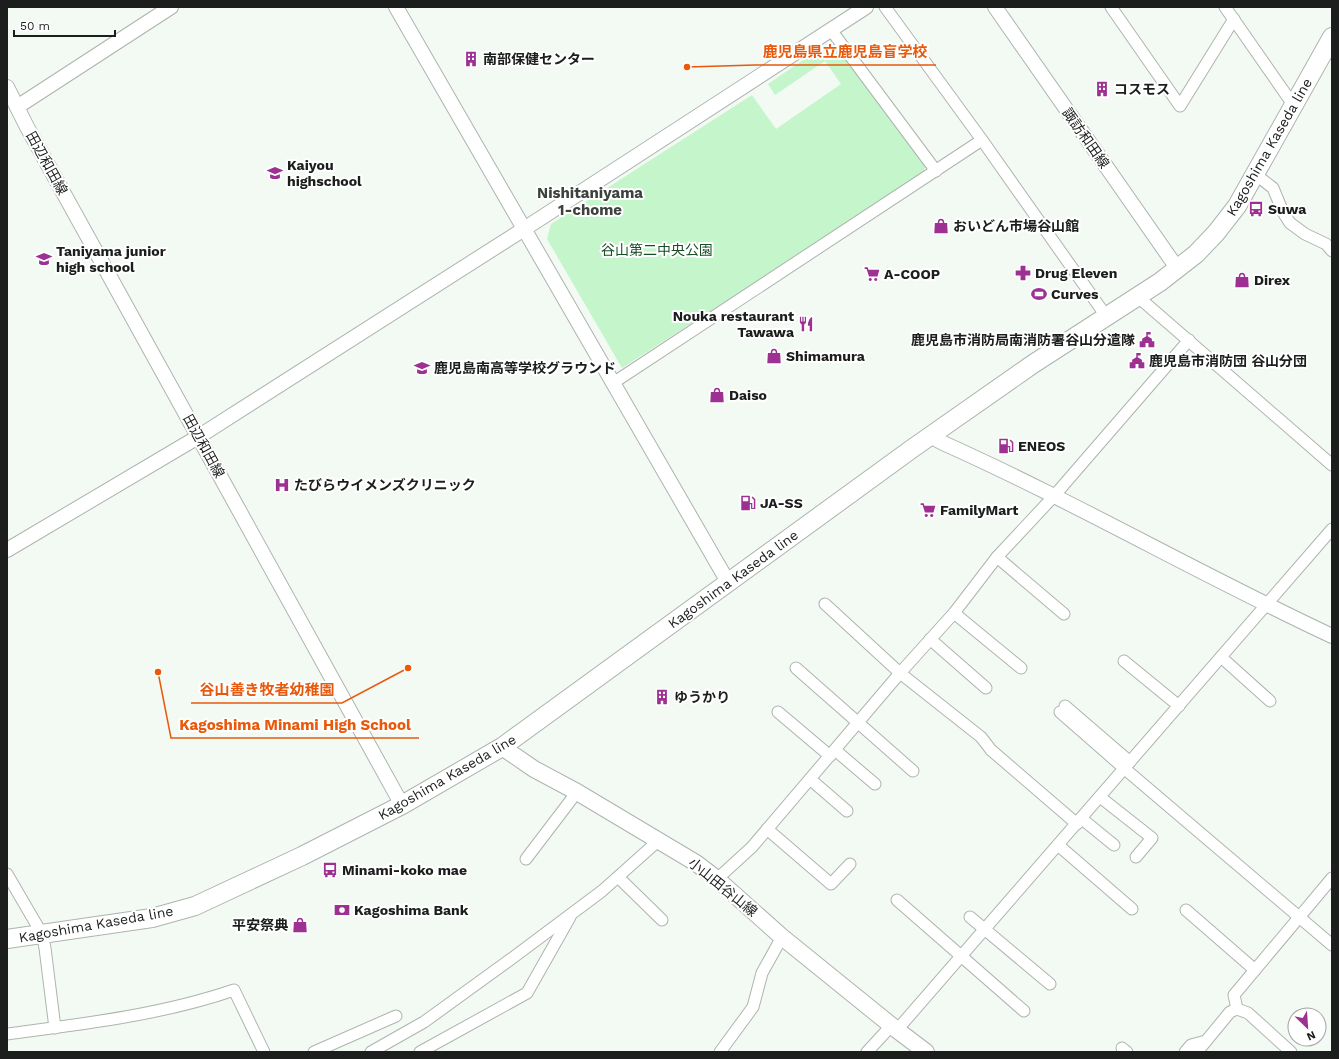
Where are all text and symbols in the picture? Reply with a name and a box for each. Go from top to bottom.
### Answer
scale bar [14,12,115,38]
text: 50 m [20,19,50,33]
callout: 鹿児島県立鹿児島盲学校 [755,38,936,65]
text: 鹿児島県立鹿児島盲学校 [762,43,928,61]
building icon: 南部保健センター [462,50,480,68]
place label: 南部保健センター [483,51,595,67]
street label: Kagoshima Kaseda line [1223,75,1315,219]
building icon: コスモス [1093,80,1111,98]
place label: コスモス [1114,81,1170,97]
street label: 諏訪和田線 [1059,105,1113,171]
street label: 田辺和田線 [23,129,71,197]
place label: Kaiyou highschool [287,157,362,189]
school or university icon: Kaiyou highschool [266,164,284,182]
district label: Nishitaniyama 1-chome [537,184,643,219]
bus stop icon: Suwa [1247,200,1265,218]
place label: Suwa [1268,201,1307,217]
shop icon: おいどん市場谷山館 [932,217,950,235]
place label: おいどん市場谷山館 [953,218,1079,234]
park label: 谷山第二中央公園 [601,242,713,258]
place label: Taniyama junior high school [56,243,166,275]
school or university icon: Taniyama junior high school [35,250,53,268]
pharmacy icon: Drug Eleven [1014,264,1032,282]
supermarket icon: A-COOP [863,265,881,283]
place label: Drug Eleven [1035,265,1117,281]
place label: A-COOP [884,266,940,282]
shop icon: Direx [1233,271,1251,289]
place label: Direx [1254,272,1291,288]
sports icon: Curves [1030,285,1048,303]
place label: Curves [1051,286,1099,302]
place label: Nouka restaurant Tawawa [673,308,795,340]
restaurant icon: Nouka restaurant Tawawa [797,315,815,333]
public building icon: 鹿児島市消防局南消防署谷山分遣隊 [1138,331,1156,349]
place label: 鹿児島市消防局南消防署谷山分遣隊 [911,332,1135,348]
shop icon: Shimamura [765,347,783,365]
place label: Shimamura [786,348,866,364]
public building icon: 鹿児島市消防団 谷山分団 [1128,352,1146,370]
place label: 鹿児島市消防団 谷山分団 [1149,353,1307,369]
school or university icon: 鹿児島南高等学校グラウンド [413,359,431,377]
place label: 鹿児島南高等学校グラウンド [434,360,616,376]
shop icon: Daiso [708,386,726,404]
place label: Daiso [729,387,767,403]
street label: 田辺和田線 [180,412,228,480]
fuel station icon: ENEOS [997,437,1015,455]
place label: ENEOS [1018,438,1065,454]
hospital icon: たびらウイメンズクリニック [273,476,291,494]
place label: たびらウイメンズクリニック [294,477,476,493]
fuel station icon: JA-SS [739,494,757,512]
place label: JA-SS [760,495,803,511]
supermarket icon: FamilyMart [919,501,937,519]
place label: FamilyMart [940,502,1018,518]
street label: Kagoshima Kaseda line [665,527,801,631]
callout: 谷山善き牧者幼稚園 [191,676,342,703]
text: 谷山善き牧者幼稚園 [199,681,335,699]
building icon: ゆうかり [653,688,671,706]
place label: ゆうかり [674,689,730,705]
callout: Kagoshima Minami High School [171,711,419,738]
text: Kagoshima Minami High School [179,716,411,734]
street label: Kagoshima Kaseda line [375,731,519,823]
street label: 小山田谷山線 [685,854,761,920]
bus stop icon: Minami-koko mae [321,861,339,879]
place label: Minami-koko mae [342,862,467,878]
bank icon: Kagoshima Bank [333,901,351,919]
place label: Kagoshima Bank [354,902,469,918]
street label: Kagoshima Kaseda line [18,903,174,945]
shop icon: 平安祭典 [291,916,309,934]
place label: 平安祭典 [232,917,288,933]
north arrow [1287,1007,1327,1047]
text: N [1305,1028,1317,1043]

